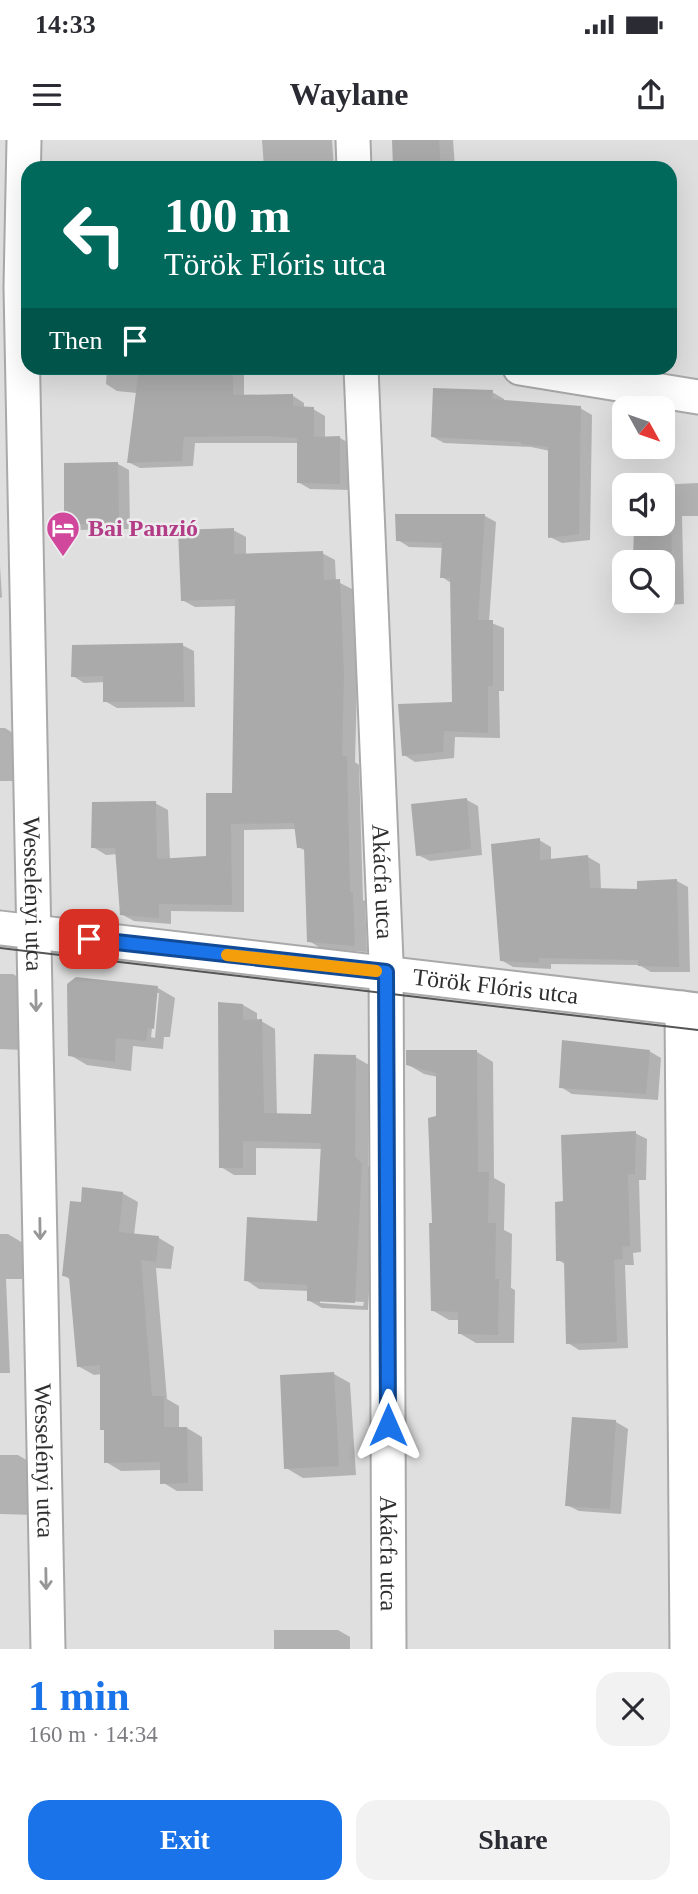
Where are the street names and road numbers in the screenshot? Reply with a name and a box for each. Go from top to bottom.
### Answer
street label: Wesselényi utca [18,816,48,972]
street label: Akácfa utca [367,823,398,940]
street label: Török Flóris utca [411,964,580,1009]
street label: Wesselényi utca [30,1383,59,1539]
street label: Akácfa utca [375,1496,402,1612]

